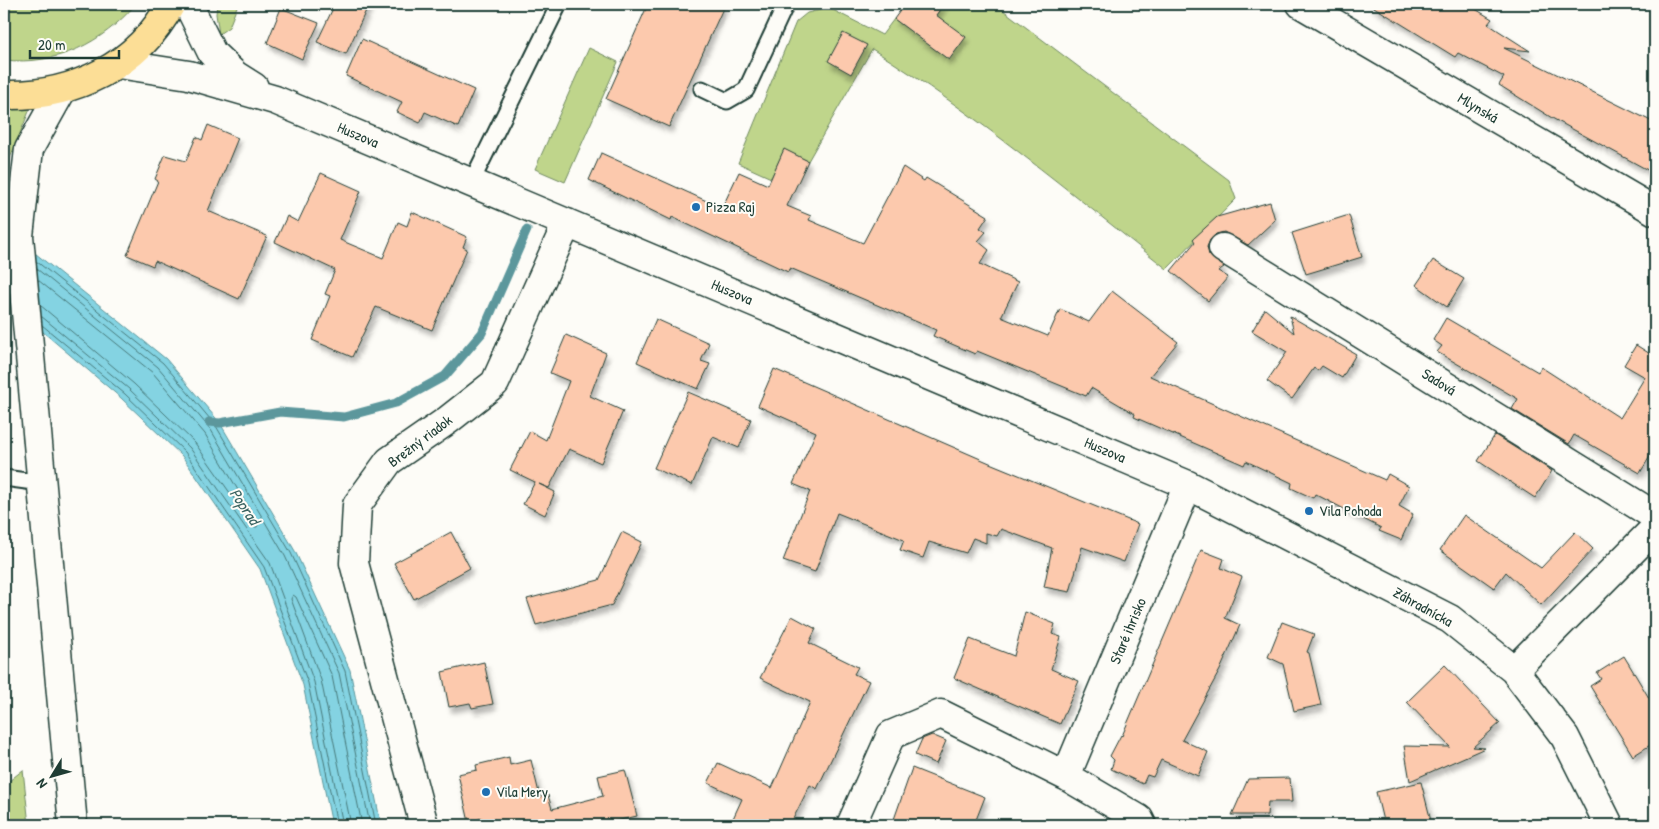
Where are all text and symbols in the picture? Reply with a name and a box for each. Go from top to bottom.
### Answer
scale bar [30,28,119,60]
text: 20 m [38,34,65,55]
street label: Mlynská [1454,87,1503,128]
street label: Huszova [334,116,382,153]
place label: Pizza Raj [706,196,755,217]
marker: Pizza Raj [690,201,702,213]
street label: Huszova [708,273,756,310]
street label: Sadová [1418,363,1460,400]
street label: Brežný riadok [383,410,456,472]
street label: Huszova [1081,431,1129,468]
water label: Poprad [225,483,267,531]
place label: Vila Pohoda [1319,500,1382,521]
marker: Vila Pohoda [1303,505,1315,517]
street label: Záhradnícka [1390,582,1457,632]
street label: Staré ihrisko [1104,594,1151,667]
north arrow [28,752,78,802]
text: N [31,775,51,793]
place label: Vila Mery [496,781,548,802]
marker: Vila Mery [480,786,492,798]

